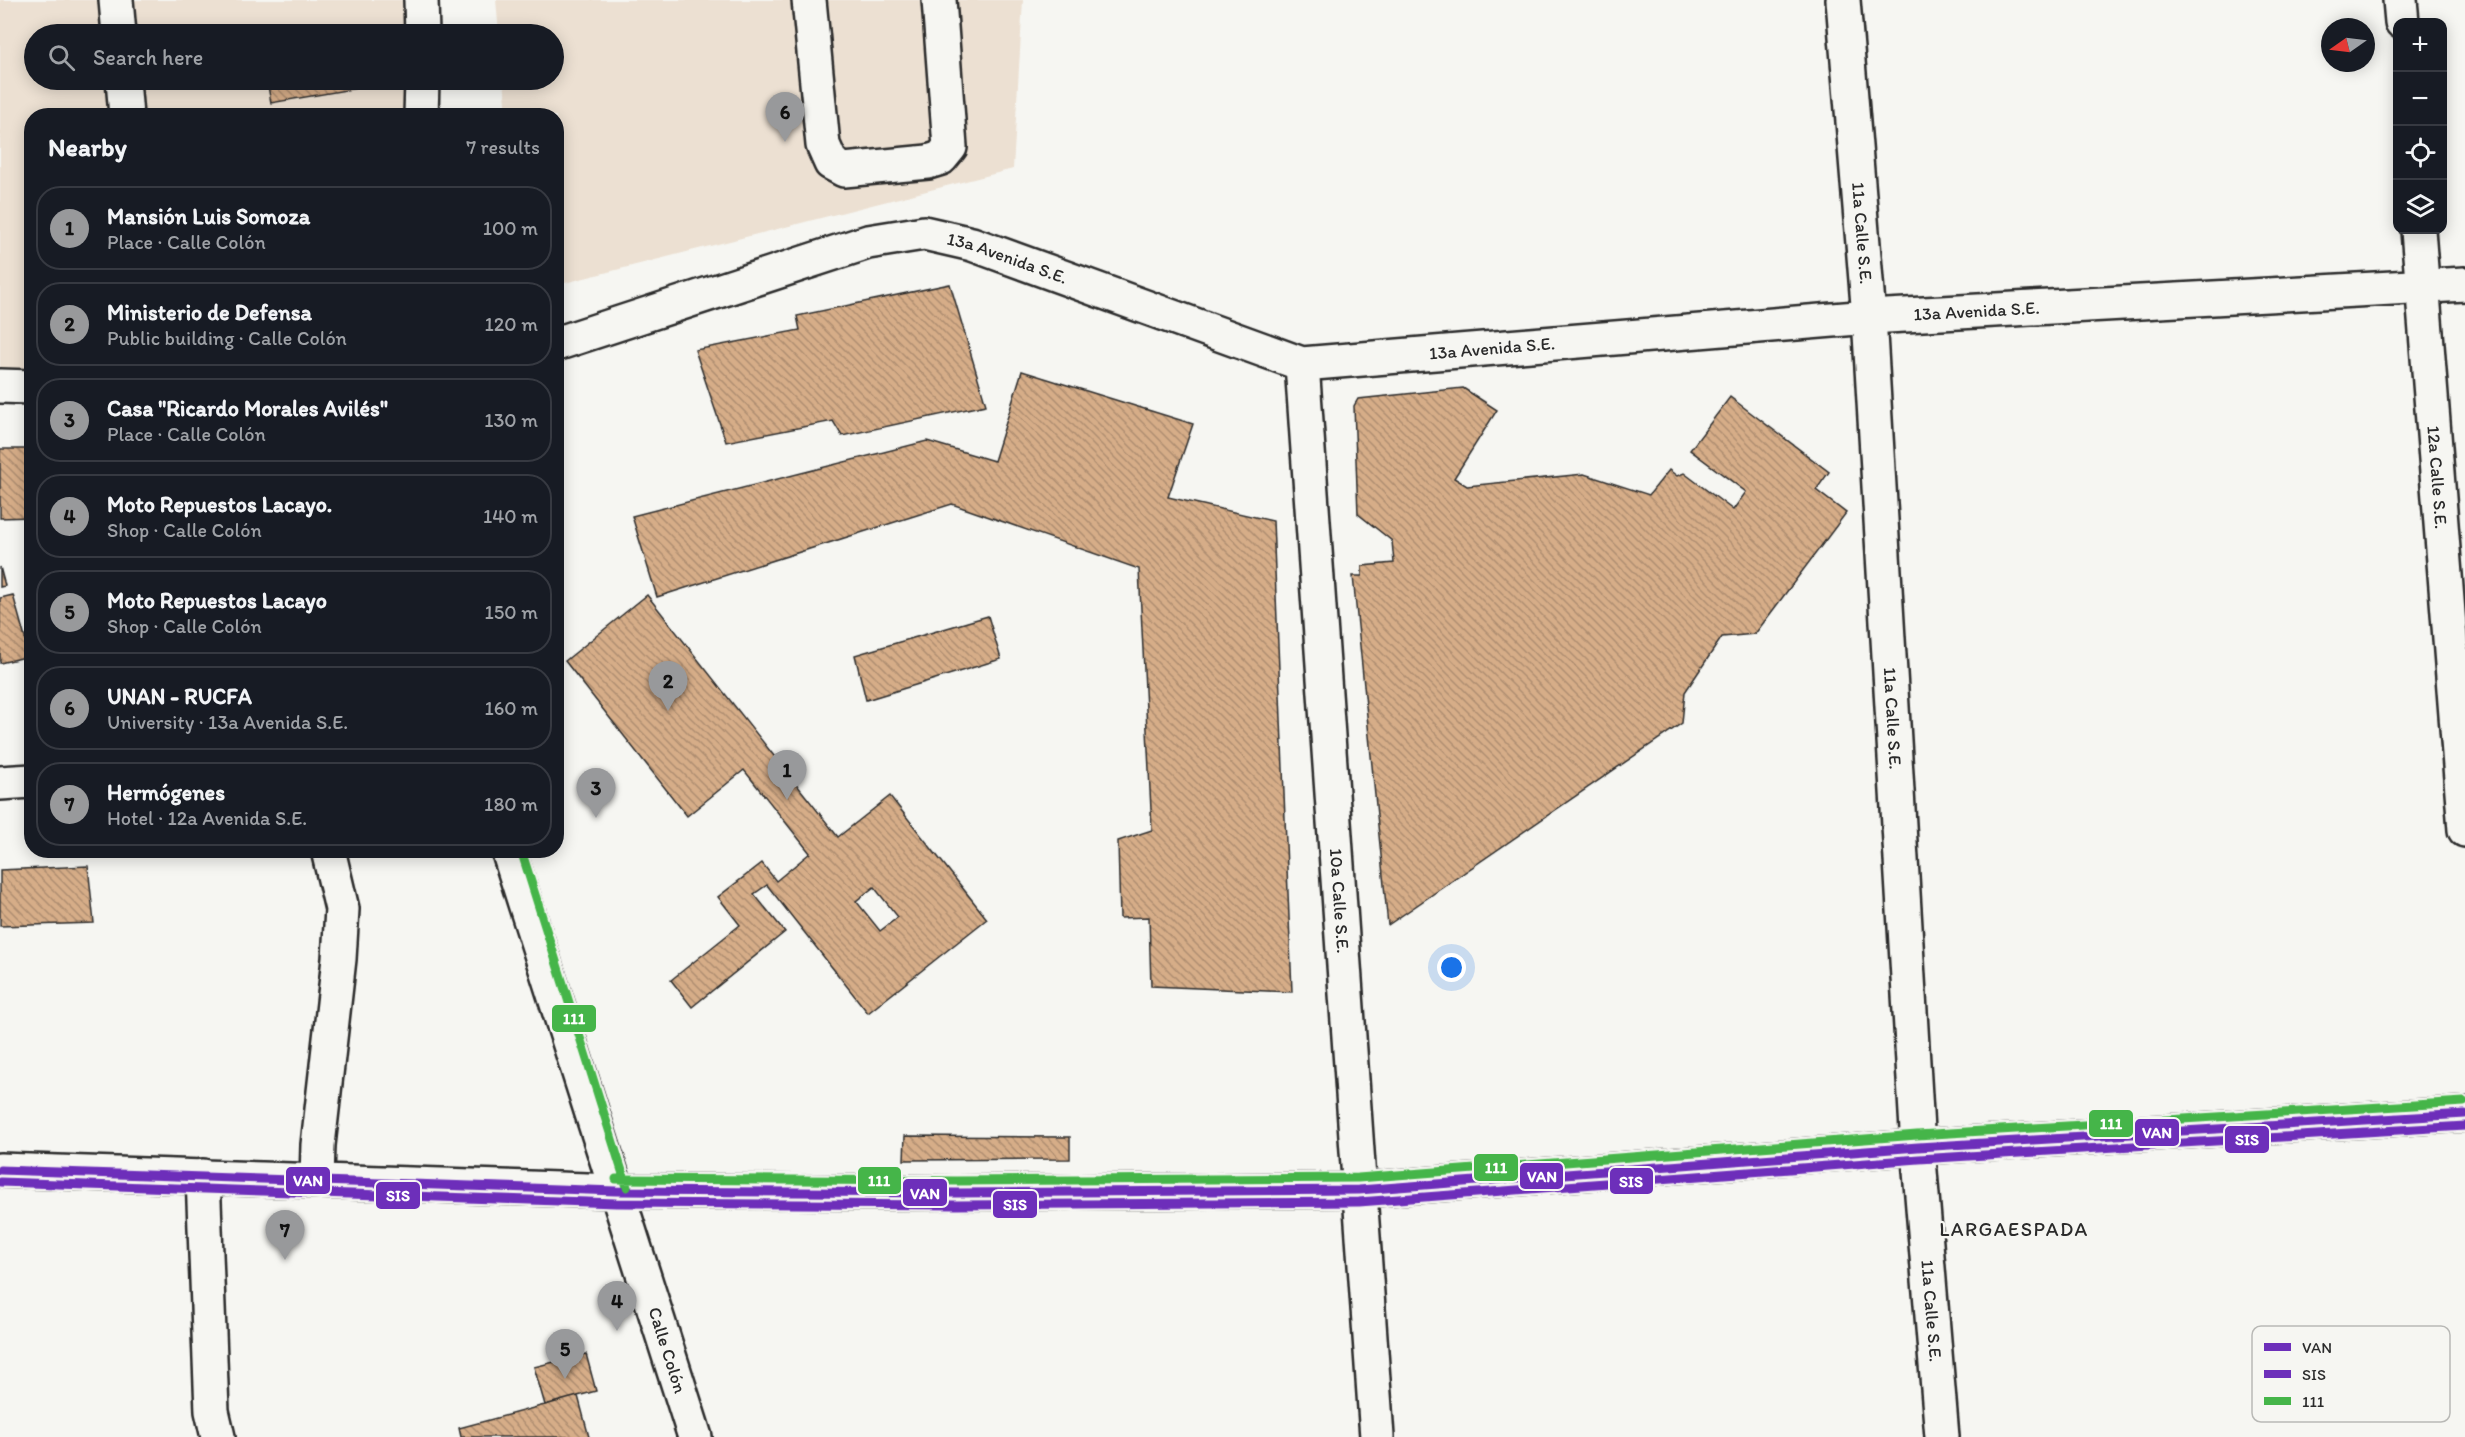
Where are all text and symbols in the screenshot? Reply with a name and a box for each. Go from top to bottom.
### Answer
north arrow [2321,18,2375,72]
map controls [2393,18,2447,234]
button: + [2393,18,2447,72]
search box [24,24,564,90]
icon: search [45,41,78,74]
text: Search here [93,44,203,71]
button: − [2393,72,2447,126]
pin: 6 [766,92,804,142]
button: locate [2393,126,2447,180]
text: Nearby [48,131,127,163]
text: 7 results [466,135,540,159]
button: layers [2393,180,2447,234]
street label: 11a Calle S.E. [1847,181,1877,285]
text: Mansión Luis Somoza [107,203,310,230]
text: 1 [65,216,74,240]
text: 100 m [483,216,538,240]
street label: 13a Avenida S.E. [945,228,1071,289]
text: Place · Calle Colón [107,230,266,254]
street label: 13a Avenida S.E. [1913,297,2040,326]
text: Ministerio de Defensa [107,299,312,326]
text: 2 [64,312,75,336]
text: 120 m [485,312,538,336]
text: Public building · Calle Colón [107,326,347,350]
street label: 13a Avenida S.E. [1428,332,1556,364]
text: Casa "Ricardo Morales Avilés" [107,395,388,422]
text: 3 [64,408,75,432]
text: 130 m [484,408,538,432]
text: Place · Calle Colón [107,422,266,446]
street label: 12a Calle S.E. [2422,425,2452,530]
text: Moto Repuestos Lacayo. [107,491,332,518]
text: 4 [63,504,76,528]
text: 140 m [483,504,538,528]
text: Shop · Calle Colón [107,518,262,542]
text: Moto Repuestos Lacayo [107,587,327,614]
text: 5 [64,600,75,624]
text: 150 m [485,600,538,624]
text: Shop · Calle Colón [107,614,262,638]
pin: 2 [648,662,688,711]
street label: 11a Calle S.E. [1879,666,1907,770]
text: UNAN - RUCFA [107,683,252,710]
text: 6 [64,696,75,720]
text: 160 m [485,696,538,720]
text: University · 13a Avenida S.E. [107,710,348,734]
pin: 1 [768,750,806,800]
pin: 3 [576,768,616,818]
text: Hermógenes [107,779,225,806]
text: 7 [65,792,74,816]
text: 180 m [484,792,538,816]
text: Hotel · 12a Avenida S.E. [107,806,307,830]
street label: 10a Calle S.E. [1325,847,1354,954]
your location [1437,953,1466,982]
line badge: 111 [551,1004,597,1033]
text: 111 [563,1009,586,1028]
line badge: 111 [2088,1109,2134,1138]
text: 111 [2100,1114,2123,1133]
line badge: VAN [2134,1118,2180,1147]
text: VAN [2142,1123,2172,1142]
line badge: SIS [2224,1125,2270,1154]
text: SIS [2235,1130,2259,1149]
line badge: 111 [1473,1153,1519,1182]
text: 111 [1485,1158,1508,1177]
line badge: VAN [1519,1162,1564,1190]
line badge: VAN [285,1166,331,1195]
line badge: 111 [857,1166,902,1195]
text: VAN [1527,1167,1557,1186]
line badge: SIS [1609,1167,1654,1195]
text: VAN [293,1171,323,1190]
text: 111 [868,1171,891,1190]
text: SIS [1619,1172,1643,1191]
line badge: VAN [902,1178,948,1207]
line badge: SIS [375,1181,421,1210]
text: VAN [910,1184,940,1203]
text: SIS [386,1186,410,1205]
line badge: SIS [992,1190,1038,1219]
text: SIS [1003,1195,1027,1214]
pin: 7 [266,1210,304,1260]
district label: LARGAESPADA [1939,1217,2089,1241]
street label: 11a Calle S.E. [1916,1259,1947,1363]
pin: 4 [598,1282,636,1331]
street label: Calle Colón [643,1304,691,1396]
legend [2252,1326,2450,1422]
pin: 5 [546,1330,584,1379]
text: VAN [2302,1338,2332,1357]
text: SIS [2302,1365,2326,1384]
text: 111 [2302,1392,2325,1411]

